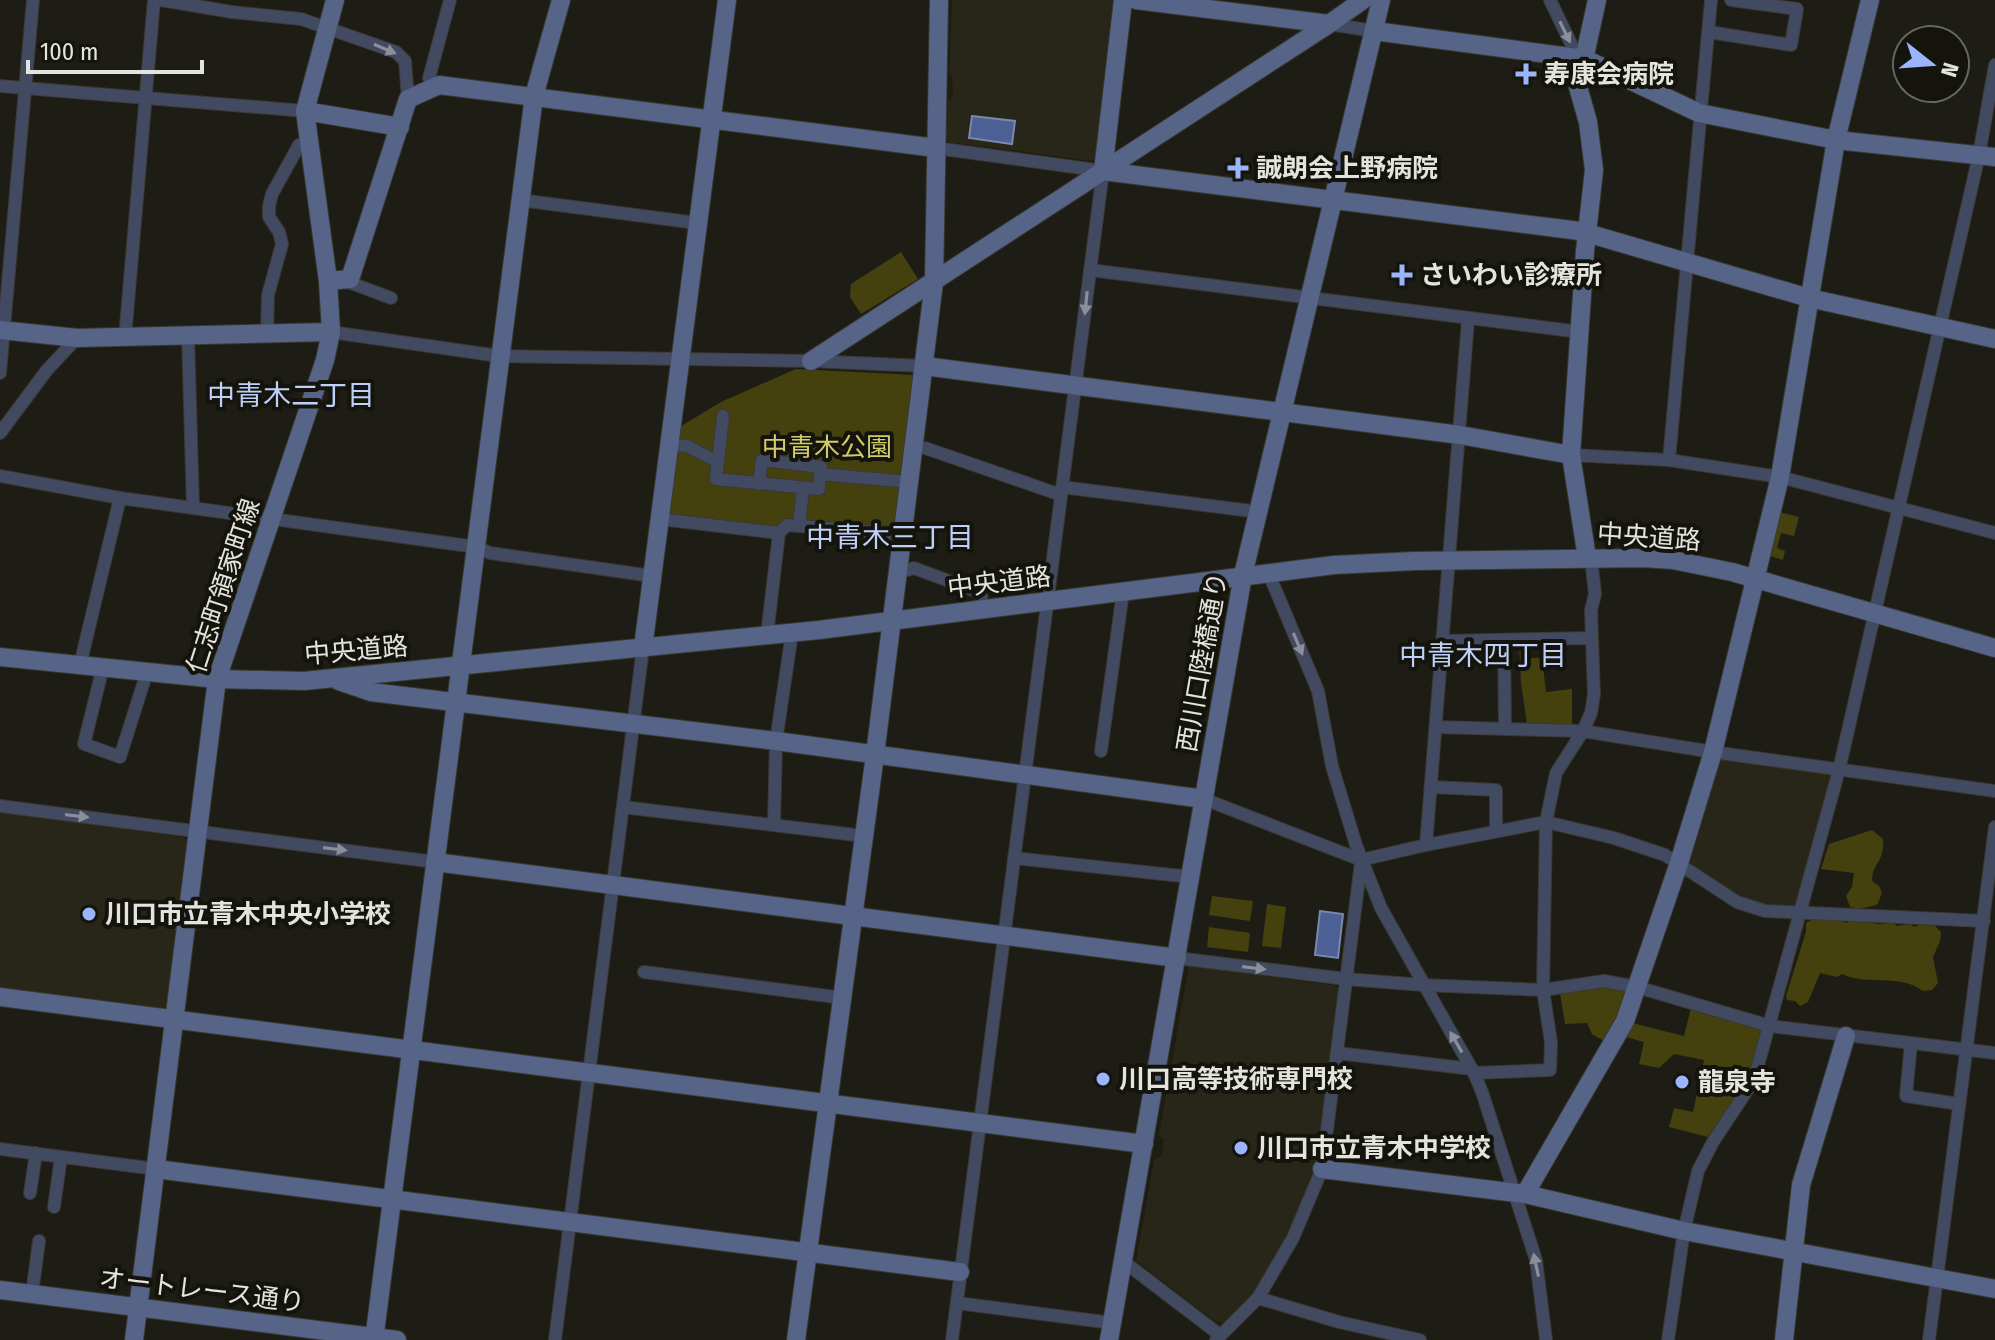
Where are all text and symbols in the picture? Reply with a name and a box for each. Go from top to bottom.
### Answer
one-way arrow [1558,20,1572,43]
scale bar [28,24,202,74]
north arrow [1891,24,1971,104]
text: 100 m [40,38,98,66]
one-way arrow [374,42,397,55]
place label: 寿康会病院 [1544,59,1674,90]
text: N [1935,59,1964,80]
marker: 寿康会病院 [1515,63,1537,85]
place label: 誠朗会上野病院 [1256,153,1438,184]
marker: 誠朗会上野病院 [1227,157,1249,179]
place label: さいわい診療所 [1420,260,1602,291]
marker: さいわい診療所 [1391,264,1413,286]
one-way arrow [1079,291,1092,316]
district label: 中青木二丁目 [207,379,375,412]
park label: 中青木公園 [762,432,892,463]
street label: 仁志町領家町線 [181,495,266,677]
street label: 中央道路 [1596,518,1702,557]
district label: 中青木三丁目 [806,521,974,554]
street label: 中央道路 [946,561,1053,604]
street label: 西川口陸橋通り [1171,570,1234,754]
street label: 中央道路 [303,631,409,670]
one-way arrow [1292,632,1305,656]
district label: 中青木四丁目 [1399,639,1567,672]
one-way arrow [65,810,90,823]
one-way arrow [323,843,348,856]
place label: 川口市立青木中央小学校 [105,899,391,930]
marker: 川口市立青木中央小学校 [80,905,98,923]
one-way arrow [1242,961,1267,974]
one-way arrow [1449,1031,1463,1053]
place label: 川口高等技術専門校 [1119,1064,1353,1095]
place label: 龍泉寺 [1698,1067,1776,1098]
marker: 川口高等技術専門校 [1094,1070,1112,1088]
marker: 龍泉寺 [1673,1073,1691,1091]
place label: 川口市立青木中学校 [1257,1133,1491,1164]
marker: 川口市立青木中学校 [1232,1139,1250,1157]
one-way arrow [1529,1252,1542,1277]
street label: オートレース通り [97,1263,306,1318]

